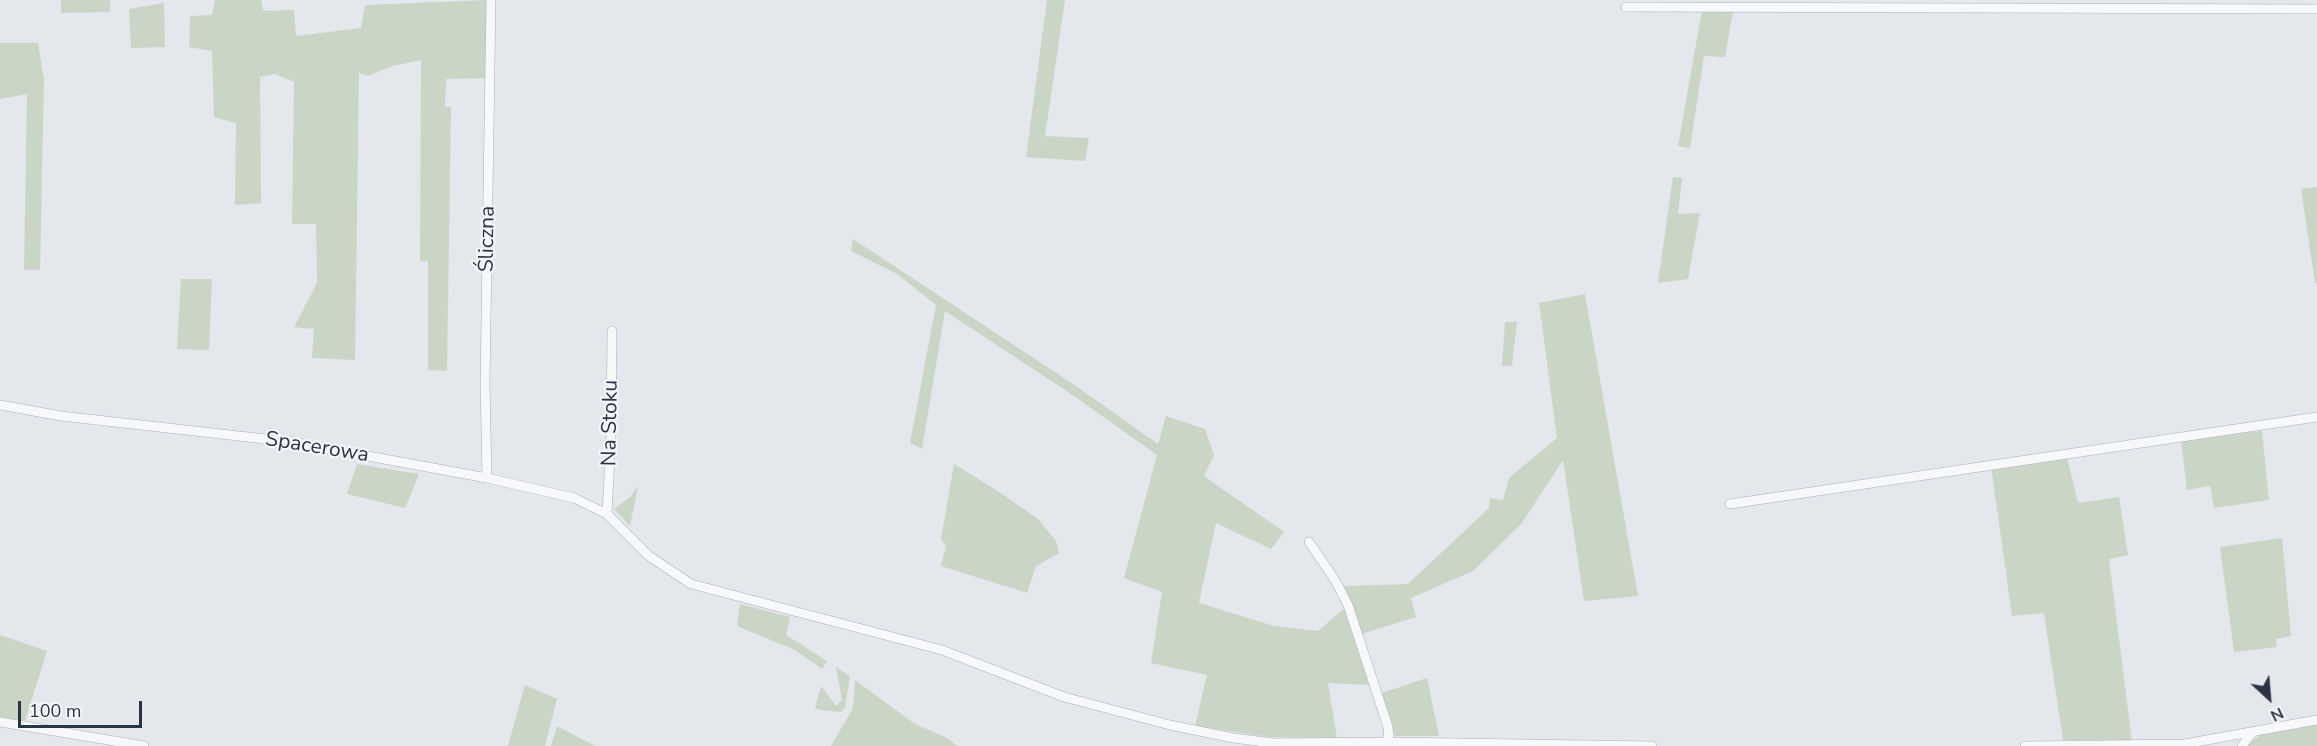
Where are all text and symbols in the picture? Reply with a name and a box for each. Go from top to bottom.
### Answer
street label: Śliczna [475,206,501,272]
street label: Na Stoku [598,380,624,466]
street label: Spacerowa [263,427,371,469]
north arrow [2239,668,2299,728]
scale bar [21,689,146,727]
text: 100 m [29,699,81,723]
text: N [2267,702,2287,727]

